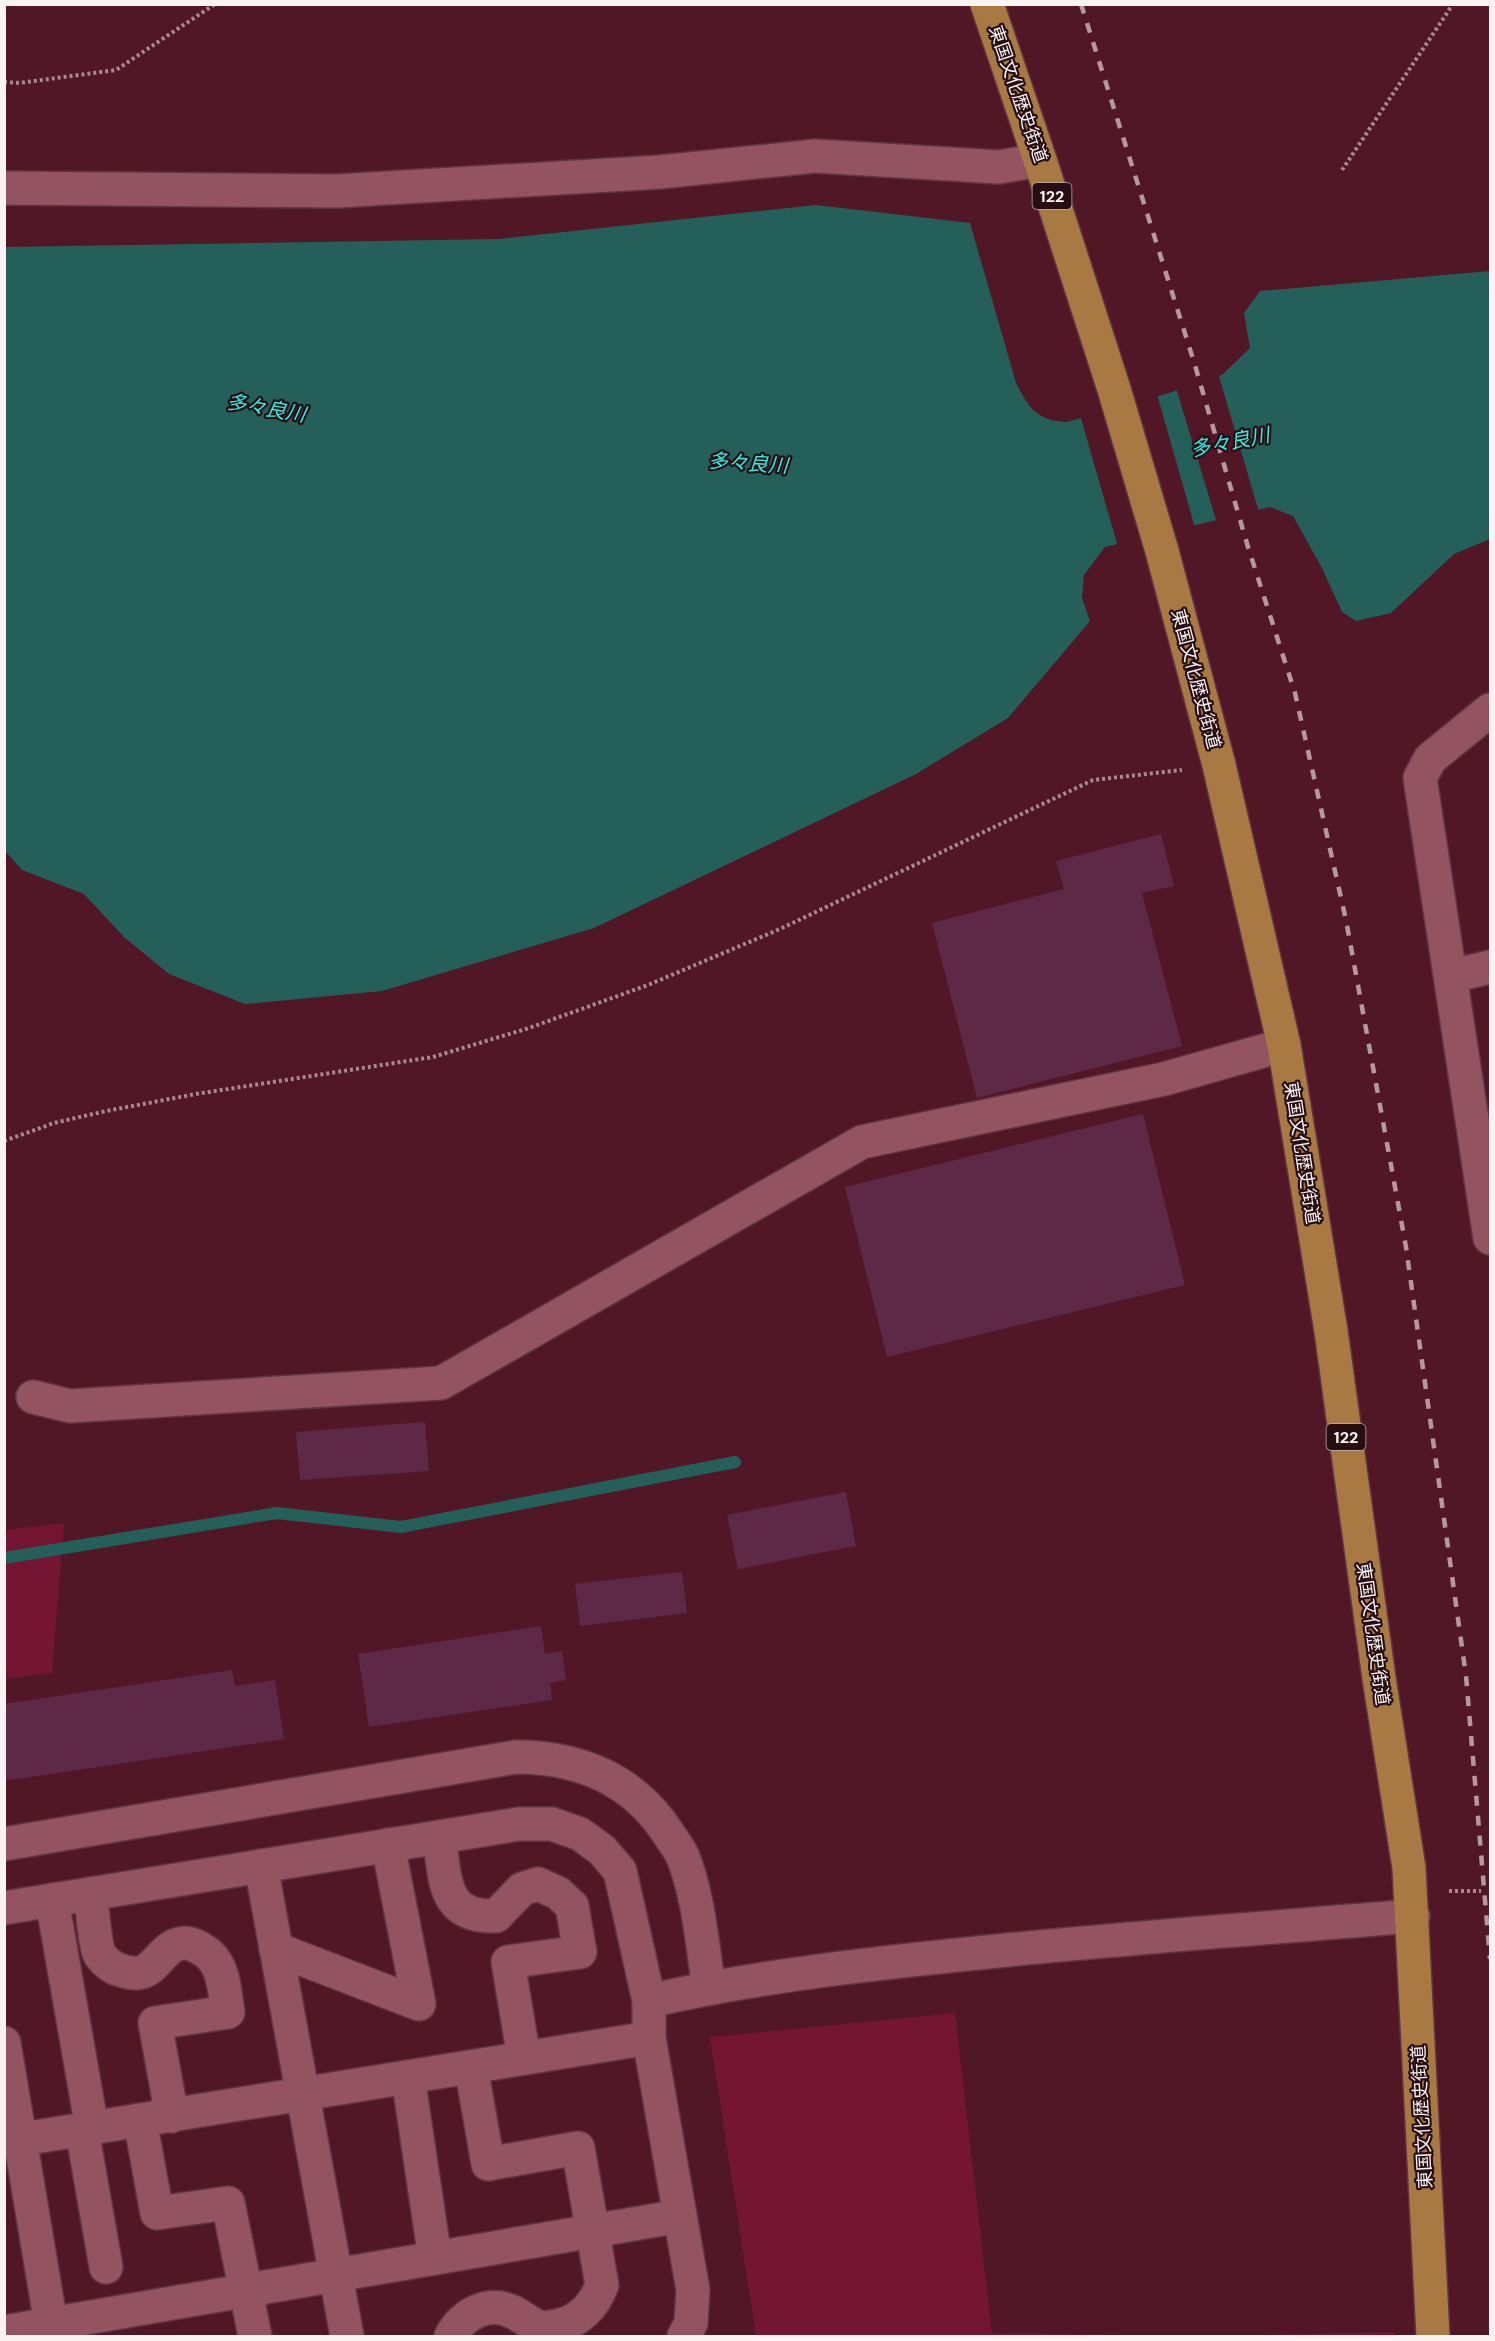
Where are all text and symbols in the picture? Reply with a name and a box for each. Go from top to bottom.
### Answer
street label: 東国文化歴史街道 [983,22,1053,166]
road number: 122 [1032,183,1072,209]
water label: 多々良川 [224,388,310,428]
water label: 多々良川 [1188,421,1274,462]
water label: 多々良川 [707,447,791,479]
street label: 東国文化歴史街道 [1166,606,1226,752]
street label: 東国文化歴史街道 [1279,1080,1325,1226]
road number: 122 [1326,1424,1366,1450]
street label: 東国文化歴史街道 [1351,1561,1395,1707]
street label: 東国文化歴史街道 [1406,2044,1438,2190]

